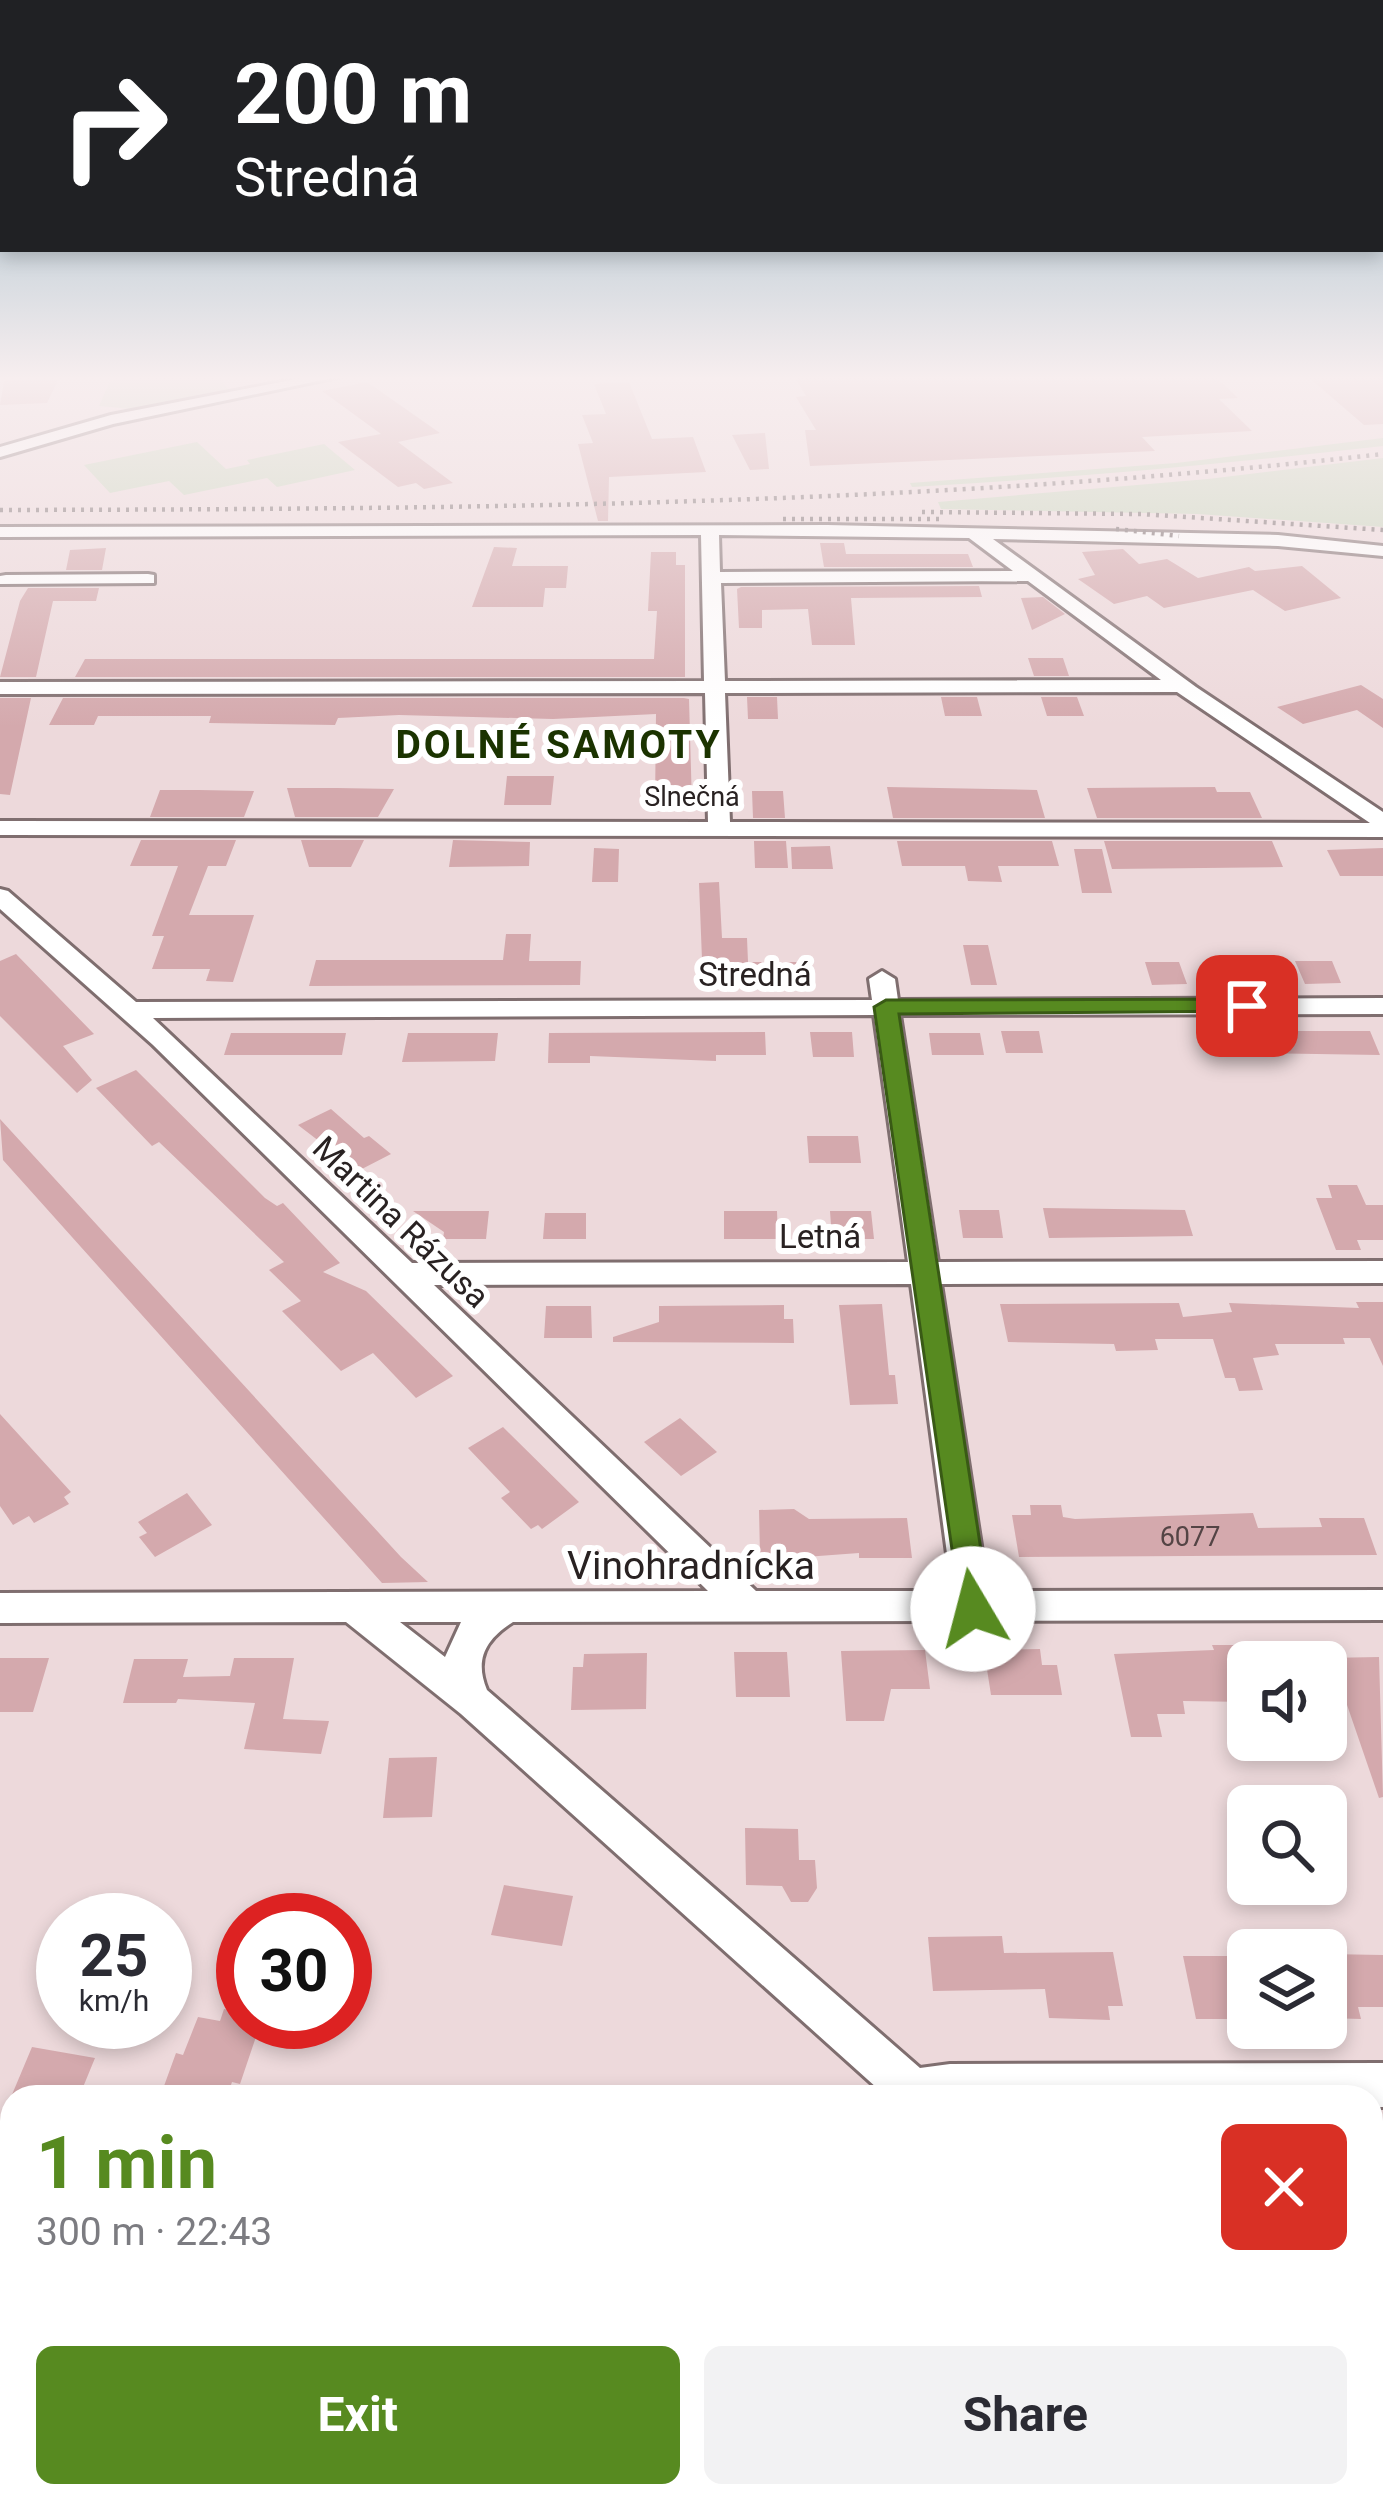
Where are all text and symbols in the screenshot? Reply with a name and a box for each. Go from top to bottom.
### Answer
text: 200 m [234,45,472,144]
icon: right [36,48,192,204]
text: Stredná [234,146,420,209]
district label: DOLNÉ SAMOTY [395,722,723,768]
street label: Slnečná [644,781,740,813]
street label: Stredná [698,955,812,994]
pin [1196,955,1298,1057]
icon: arrive [1214,973,1280,1039]
street label: Martina Rázusa [305,1128,497,1316]
street label: Letná [779,1217,861,1256]
house number: 6077 [1160,1521,1220,1553]
street label: Vinohradnícka [567,1543,815,1589]
position arrow [910,1546,1036,1672]
map controls [1227,1641,1347,2049]
button: sound [1227,1641,1347,1761]
button: search [1227,1785,1347,1905]
speed limit sign: 30 [216,1893,372,2049]
text: 25 [80,1920,148,1991]
button: layers [1227,1929,1347,2049]
text: km/h [79,1983,149,2018]
text: 1 min [36,2121,217,2206]
button: close [1221,2124,1347,2250]
text: 300 m · 22:43 [36,2209,272,2255]
button: Exit [36,2346,680,2484]
button: Share [704,2346,1347,2484]

